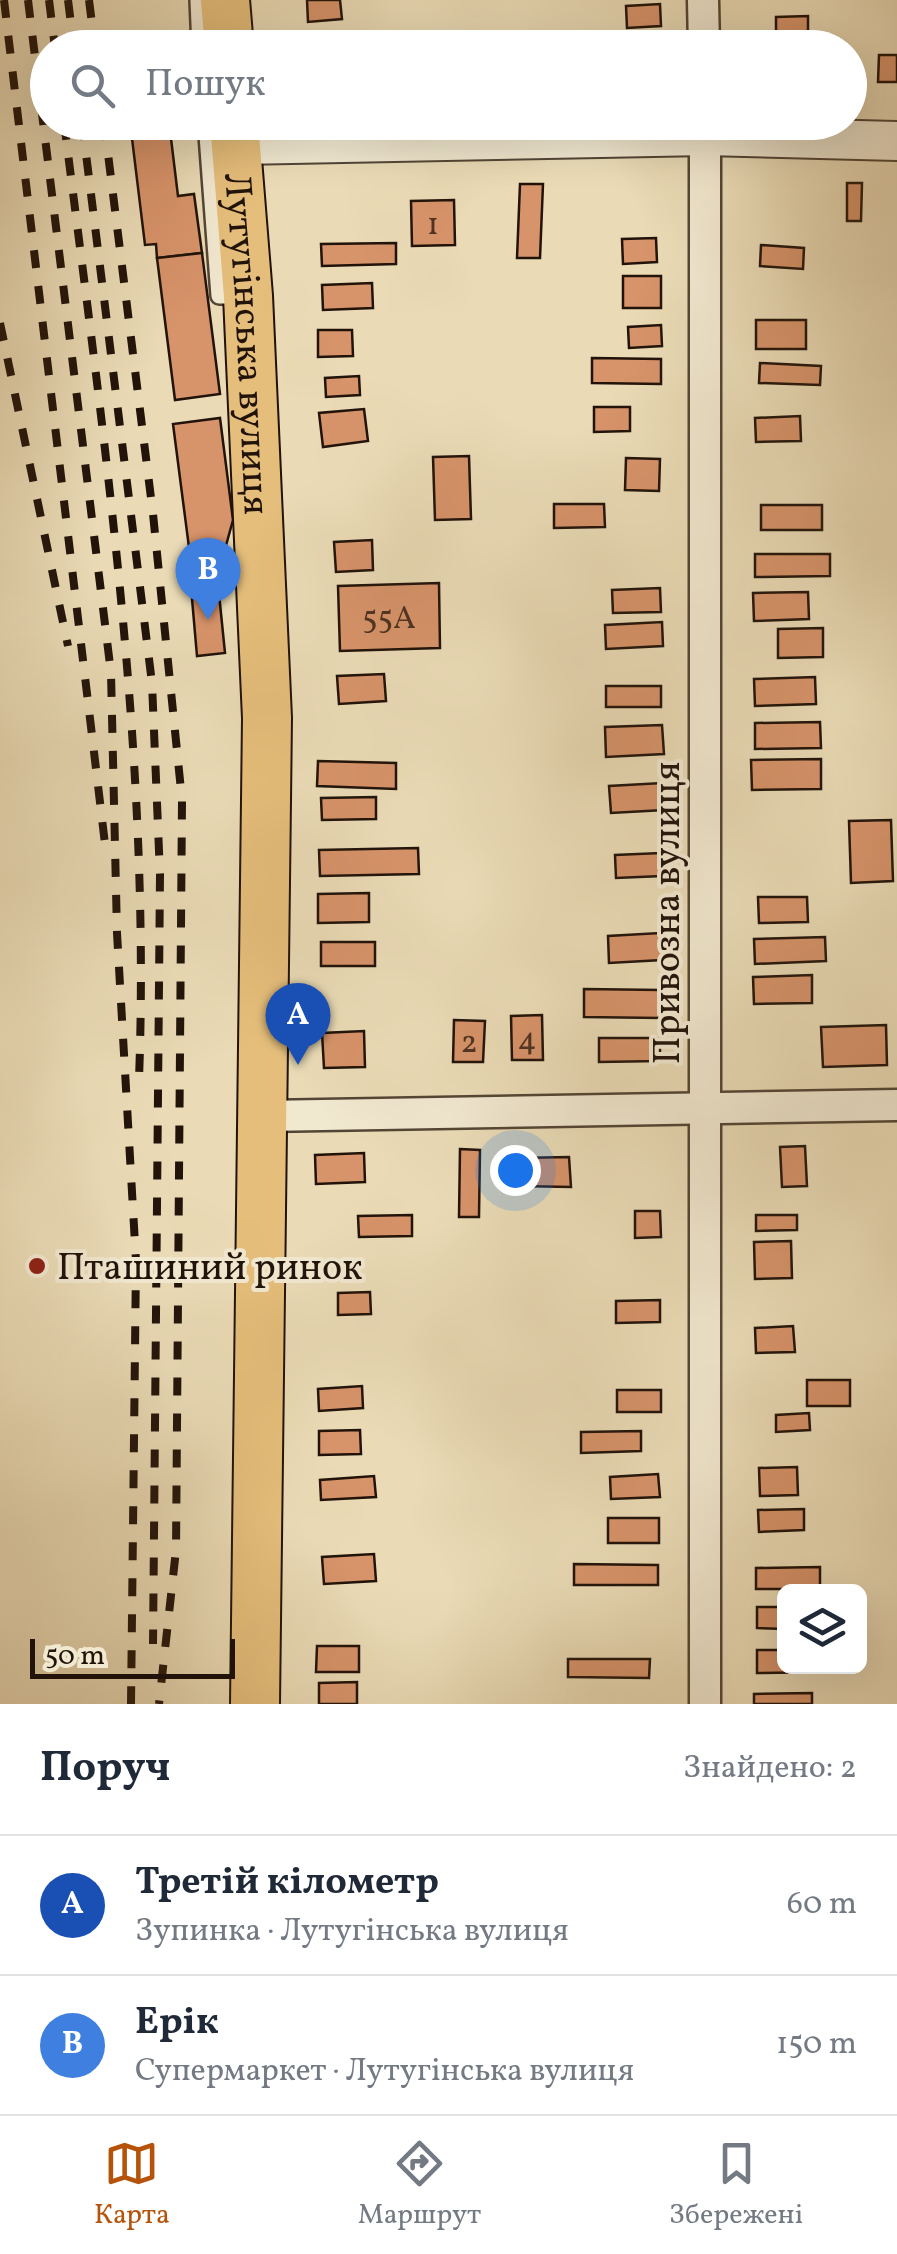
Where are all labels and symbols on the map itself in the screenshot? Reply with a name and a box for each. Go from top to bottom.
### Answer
street label: Лутугінська вулиця [208,171,281,516]
house number: 1 [427,204,439,248]
pin: B [176,538,240,620]
house number: 55А [362,598,416,642]
street label: Привозна вулиця [643,761,696,1065]
pin: A [266,982,330,1065]
house number: 4 [517,1019,537,1063]
house number: 2 [460,1022,478,1066]
your location [490,1145,541,1196]
place label: Пташиний ринок [57,1243,362,1296]
marker: Пташиний ринок [26,1255,48,1277]
scale bar [30,1634,235,1678]

